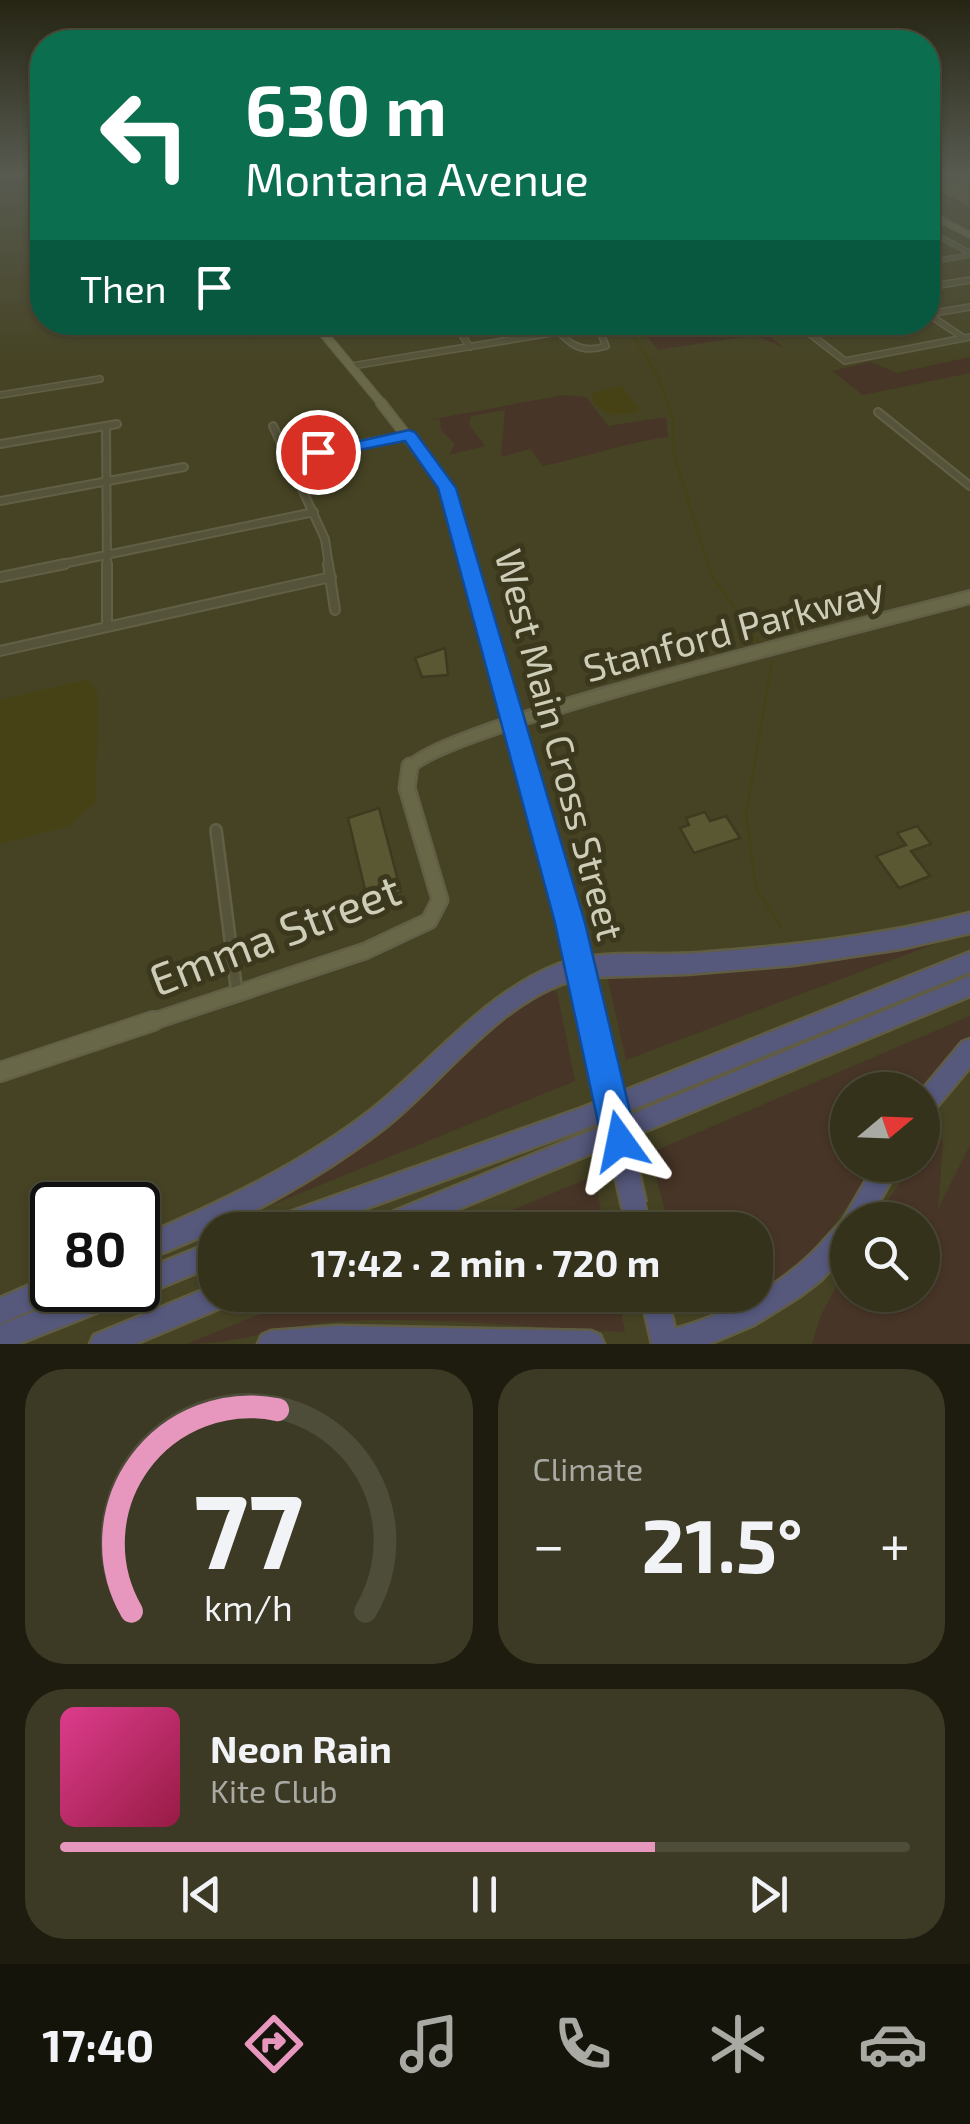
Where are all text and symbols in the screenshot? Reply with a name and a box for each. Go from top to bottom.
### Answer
text: 630 m [245,66,447,150]
icon: left [80,70,210,200]
text: Montana Avenue [245,151,589,205]
icon: arrive [187,260,242,315]
text: Then [80,265,167,311]
pin [276,410,361,495]
icon: arrive [291,425,346,480]
street label: West Main Cross Street [487,544,635,945]
street label: Stanford Parkway [578,566,889,690]
street label: Emma Street [141,861,407,1006]
north arrow [830,1072,940,1182]
map controls [830,1072,940,1312]
position arrow [568,1089,672,1193]
speed limit sign: 80 [30,1182,160,1312]
button: search [830,1202,940,1312]
text: 17:42 · 2 min · 720 m [311,1239,660,1285]
text: Climate [533,1449,643,1487]
text: 77 [194,1465,304,1590]
text: 21.5° [641,1498,803,1588]
text: − [533,1510,565,1576]
text: + [880,1510,910,1576]
text: km/h [204,1585,293,1628]
text: Neon Rain [210,1725,392,1771]
text: Kite Club [210,1771,338,1809]
icon: previous [174,1867,229,1922]
icon: pause [457,1867,512,1922]
icon: next [741,1867,796,1922]
icon: directions [239,2009,309,2079]
icon: music [394,2009,464,2079]
icon: phone [548,2009,618,2079]
icon: climate [703,2009,773,2079]
icon: car [858,2009,928,2079]
text: 17:40 [42,2017,154,2071]

